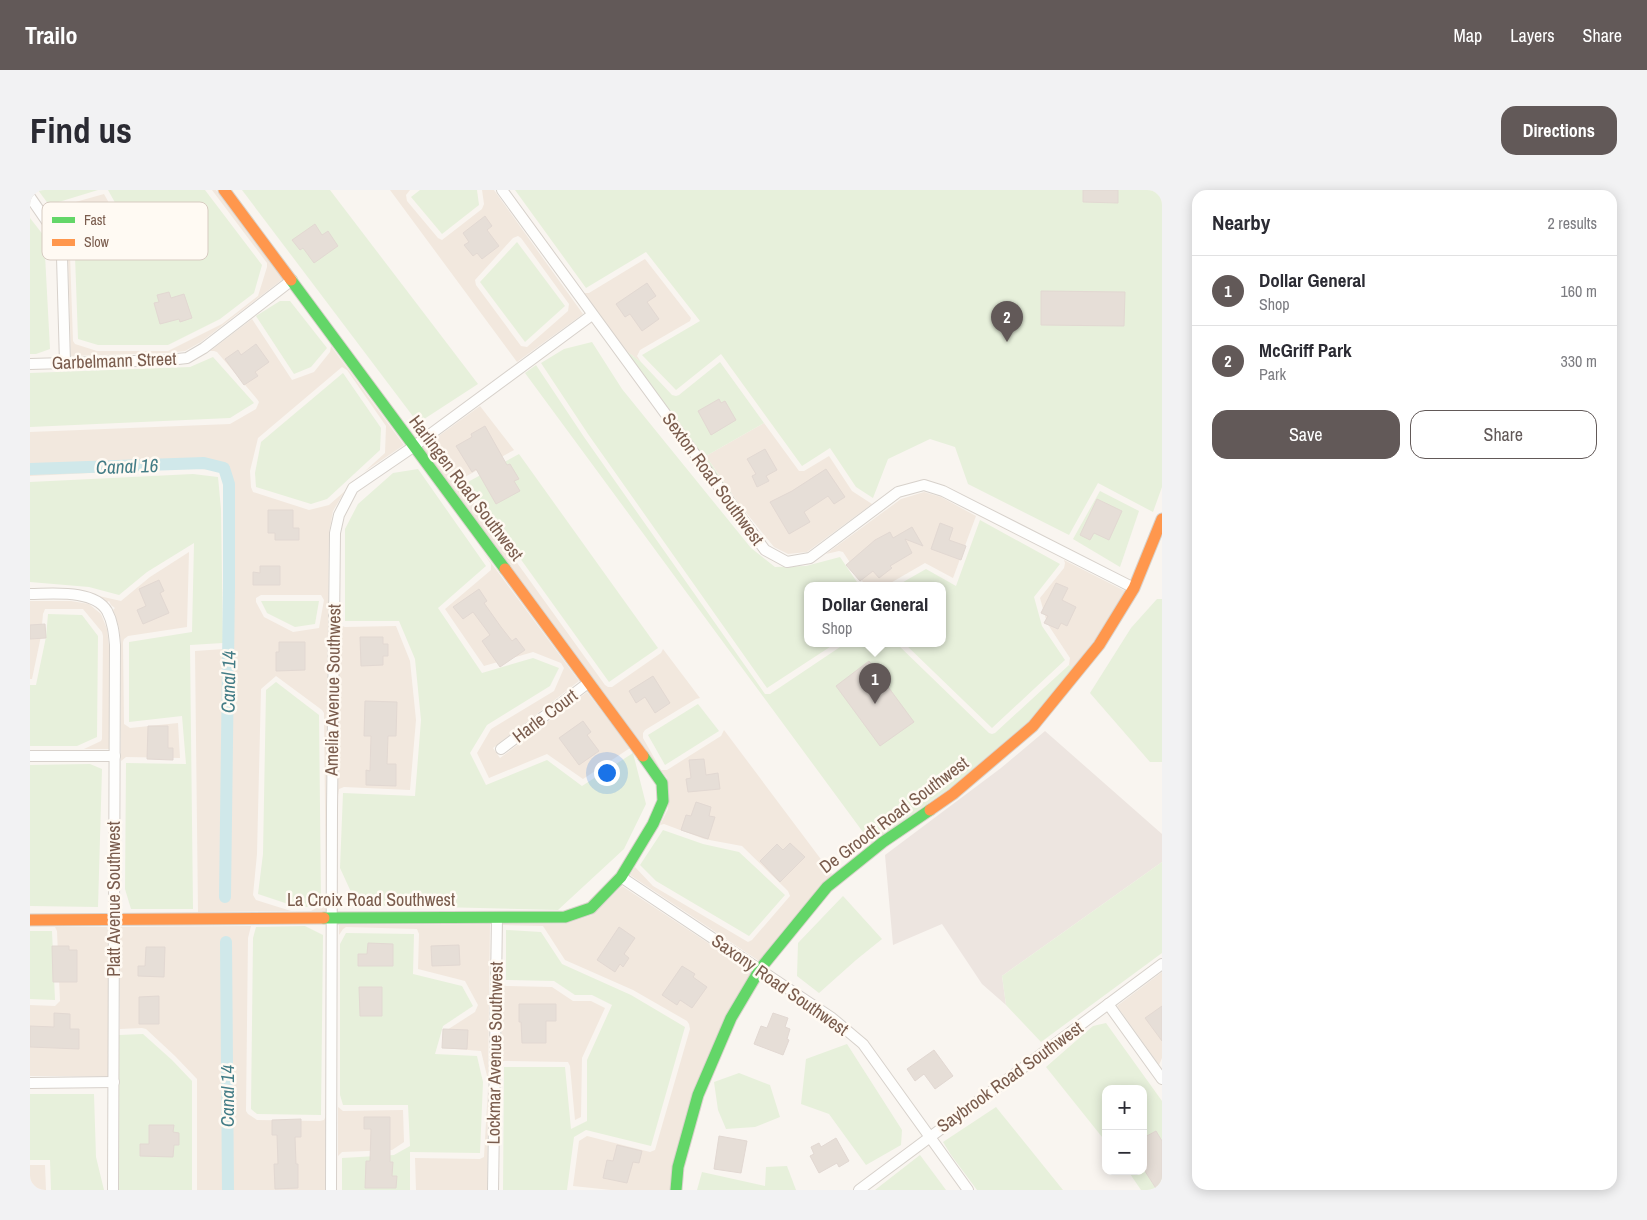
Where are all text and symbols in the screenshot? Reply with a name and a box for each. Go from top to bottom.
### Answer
text: Trailo [25,19,78,51]
text: Map [1454,23,1482,48]
text: Layers [1510,23,1555,48]
text: Share [1583,23,1622,48]
button: Directions [1501,106,1617,155]
text: Find us [30,107,132,154]
legend [42,202,208,260]
text: Nearby [1212,208,1270,237]
text: Fast [84,211,106,229]
text: 2 results [1547,212,1597,234]
text: Slow [84,233,110,251]
text: Dollar General [1259,267,1366,293]
text: 1 [1224,280,1232,302]
text: 160 m [1561,280,1597,302]
text: Shop [1259,293,1290,315]
pin: 2 [991,301,1023,342]
text: McGriff Park [1259,337,1352,363]
street label: Garbelmann Street [51,346,177,375]
text: 2 [1224,350,1232,372]
text: 330 m [1561,350,1597,372]
text: Park [1259,363,1286,385]
street label: Sexton Road Southwest [657,407,770,550]
street label: Harlingen Road Southwest [403,410,529,566]
button: Save [1212,410,1400,459]
button: Share [1410,410,1597,459]
water label: Canal 16 [95,452,159,480]
popup [804,582,946,647]
text: Dollar General [822,591,928,617]
street label: Amelia Avenue Southwest [318,604,346,777]
text: Shop [822,617,852,639]
water label: Canal 14 [214,650,242,713]
pin: 1 [859,663,891,704]
street label: Harle Court [507,683,582,748]
street label: De Groodt Road Southwest [814,750,973,879]
your location [594,760,620,786]
street label: Platt Avenue Southwest [101,821,126,977]
street label: La Croix Road Southwest [287,887,455,912]
street label: Saxony Road Southwest [707,928,854,1041]
street label: Lockmar Avenue Southwest [480,961,509,1145]
street label: Saybrook Road Southwest [932,1015,1088,1138]
water label: Canal 14 [214,1064,240,1127]
map controls [1102,1085,1147,1175]
button: + [1102,1085,1147,1130]
button: − [1102,1130,1147,1175]

